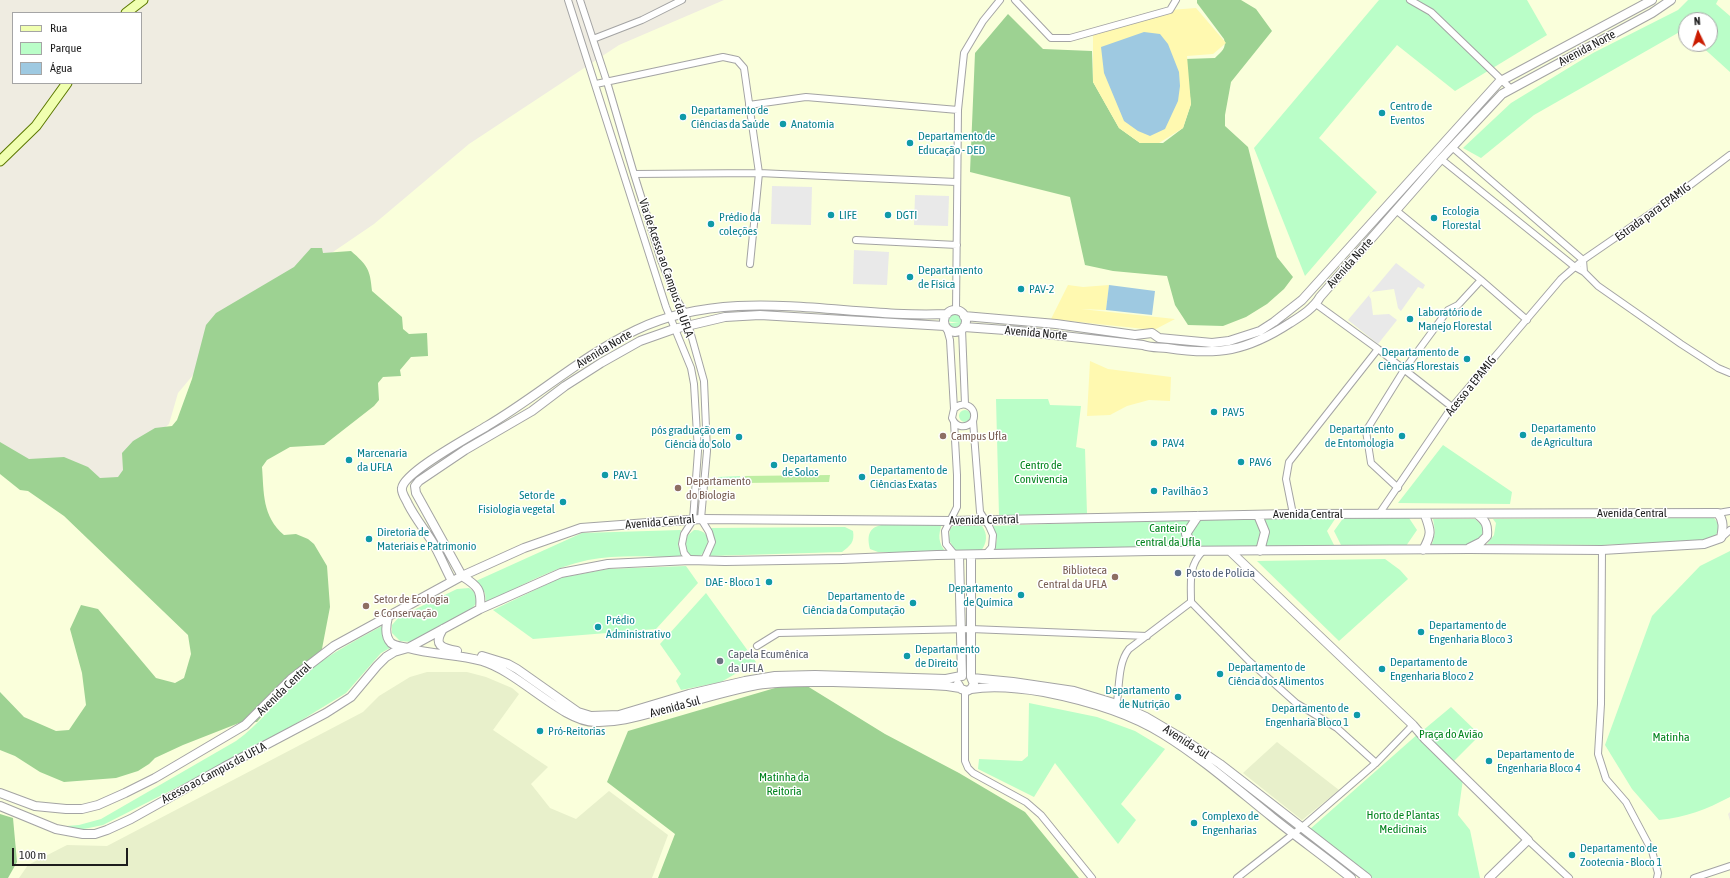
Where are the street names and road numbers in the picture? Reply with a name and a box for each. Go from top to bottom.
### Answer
street label: Avenida Norte [1556,27,1618,69]
street label: Estrada para EPAMIG [1612,180,1694,244]
street label: Via de Acesso ao Campus da UFLA [636,197,696,339]
street label: Avenida Norte [1324,235,1376,291]
street label: Avenida Norte [1004,323,1068,343]
street label: Avenida Norte [573,327,635,371]
street label: Acesso a EPAMIG [1443,353,1499,419]
street label: Avenida Central [1597,506,1667,520]
street label: Avenida Central [1273,507,1343,521]
street label: Avenida Central [625,512,695,532]
street label: Avenida Central [949,512,1019,528]
street label: Avenida Central [254,660,314,718]
street label: Avenida Sul [648,693,702,721]
street label: Avenida Sul [1160,722,1212,762]
street label: Acesso ao Campus da UFLA [159,739,269,807]

